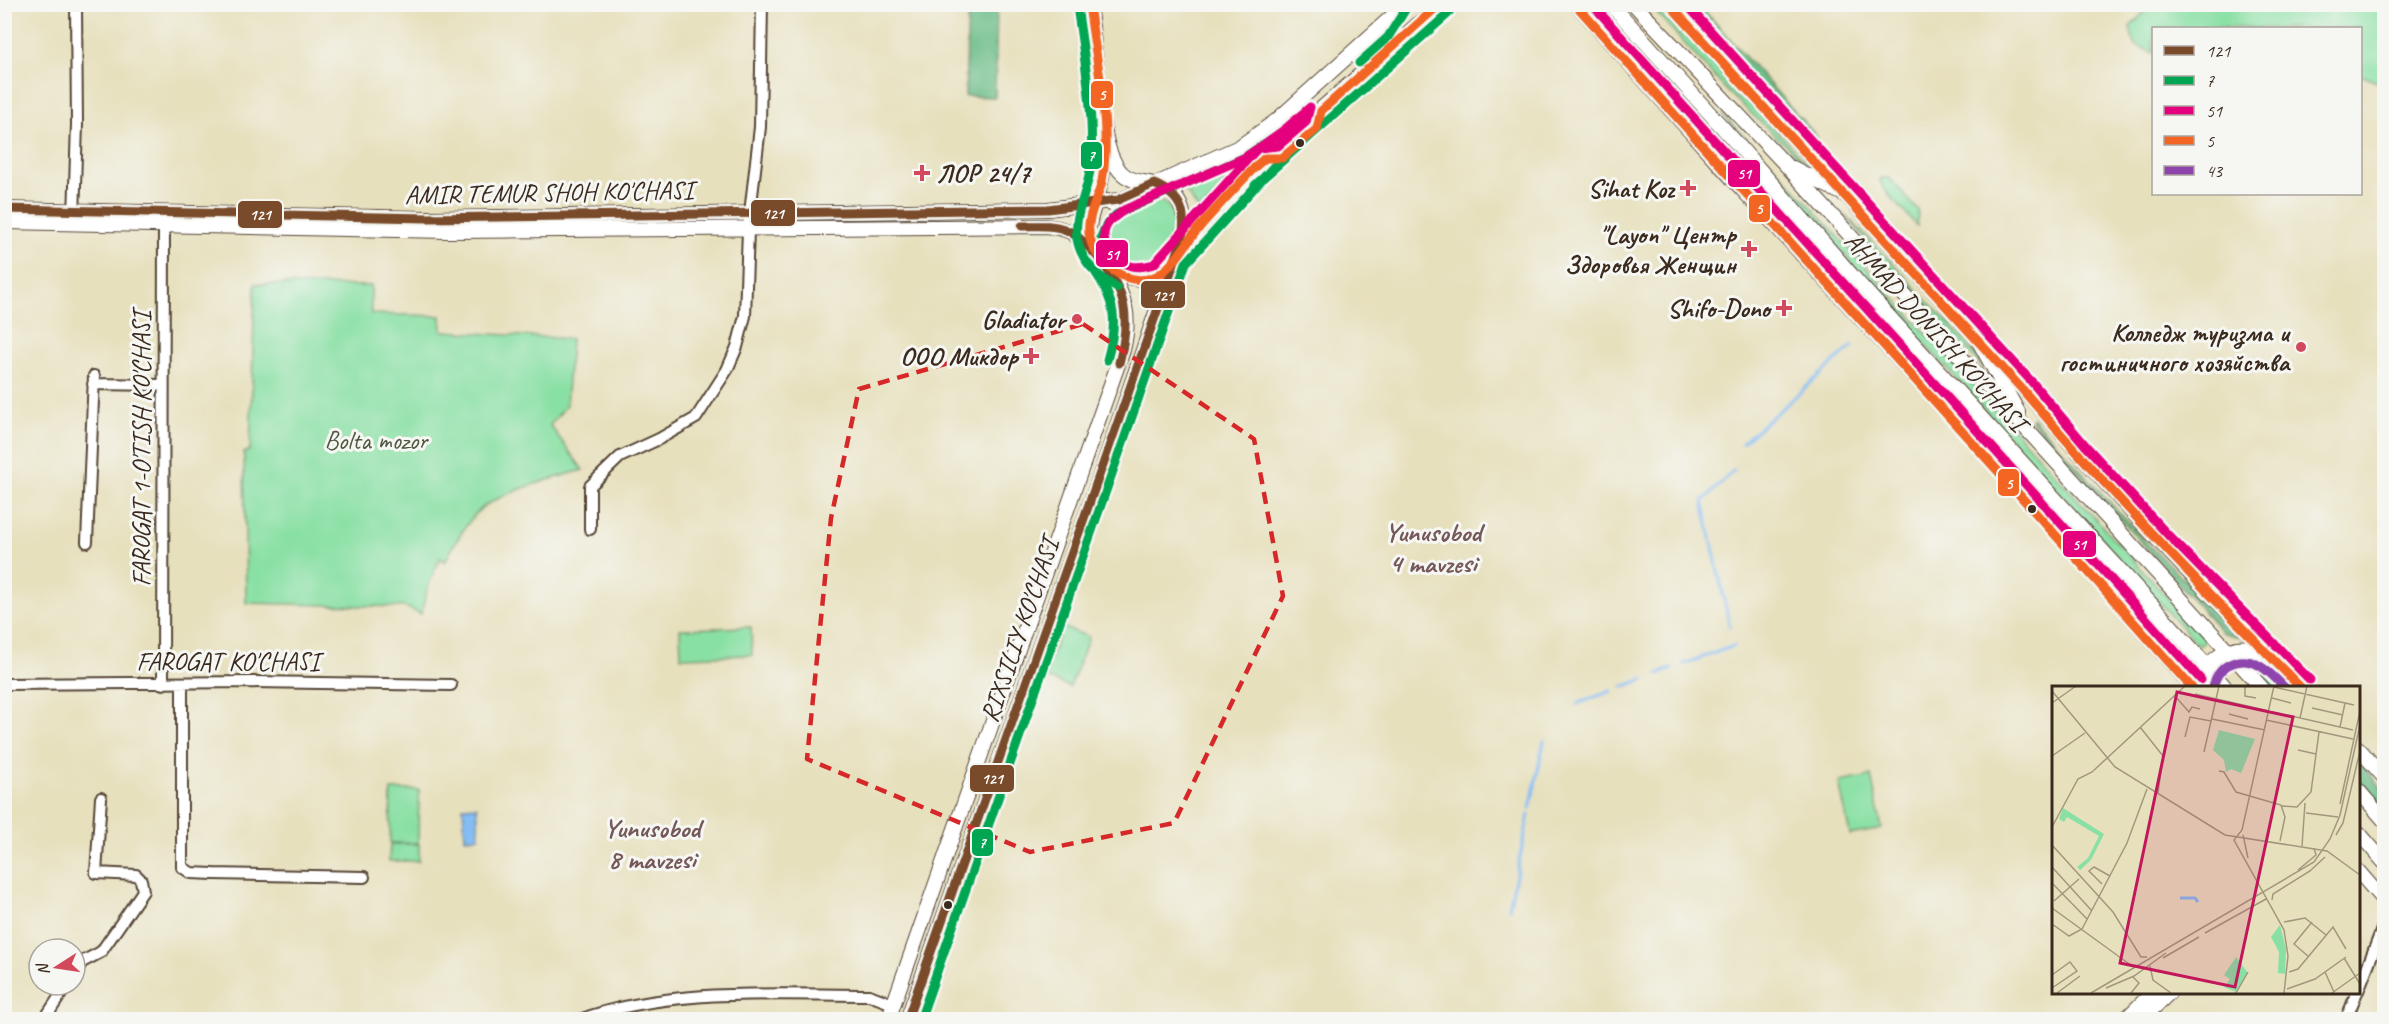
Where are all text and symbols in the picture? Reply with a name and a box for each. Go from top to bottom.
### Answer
legend [2152,27,2362,195]
text: 121 [2206,40,2231,62]
text: 7 [2206,70,2215,92]
line badge: 5 [1090,80,1114,109]
text: 5 [1099,85,1108,105]
text: 51 [2206,100,2223,122]
text: 5 [2206,130,2215,152]
unlabelled marker [1294,137,1306,149]
line badge: 7 [1080,141,1103,170]
text: 7 [1087,146,1096,166]
place label: ЛОР 24/7 [936,157,1032,190]
line badge: 51 [1727,159,1761,188]
text: 43 [2206,160,2224,182]
marker: ЛОР 24/7 [913,164,931,182]
text: 51 [1737,164,1753,184]
place label: Sihat Koz [1588,172,1676,205]
street label: AMIR TEMUR SHOH KO'CHASI [404,173,699,212]
marker: Sihat Koz [1679,179,1697,197]
line badge: 5 [1748,194,1771,223]
line badge: 121 [750,199,796,227]
text: 5 [1756,199,1765,219]
line badge: 121 [237,200,283,229]
text: 121 [762,204,786,224]
text: 121 [249,205,273,225]
place label: "Layon" Центр Здоровья Женщин [1564,218,1738,281]
street label: AHMAD DONISH KO'CHASI [1837,225,2038,442]
line badge: 51 [1095,239,1129,268]
marker: "Layon" Центр Здоровья Женщин [1740,240,1758,258]
text: 51 [1105,245,1121,265]
line badge: 121 [1140,280,1186,309]
text: 121 [1152,286,1176,306]
place label: Shifo-Dono [1667,292,1773,325]
marker: Shifo-Dono [1775,299,1793,317]
place label: Gladiator [982,303,1068,336]
street label: FAROGAT 1-O'TISH KO'CHASI [125,306,158,587]
marker: Gladiator [1070,312,1084,326]
place label: Колледж туризма и гостиничного хозяйства [2059,316,2292,379]
place label: ООО Микдор [900,340,1020,373]
marker: Колледж туризма и гостиничного хозяйства [2294,340,2308,354]
marker: ООО Микдор [1022,347,1040,365]
park label: Bolta mozor [325,424,429,457]
line badge: 5 [1997,468,2020,497]
text: 5 [2006,474,2015,494]
unlabelled marker [2026,503,2038,515]
district label: Yunusobod 4 mavzesi [1385,515,1485,580]
street label: RIXSILIY KO'CHASI [973,529,1068,726]
line badge: 51 [2062,530,2097,558]
text: 51 [2072,535,2088,555]
street label: FAROGAT KO'CHASI [136,645,325,678]
inset map [2052,686,2359,994]
line badge: 121 [969,764,1015,793]
text: 121 [981,769,1005,789]
district label: Yunusobod 8 mavzesi [604,811,704,876]
line badge: 7 [971,828,994,857]
text: 7 [978,833,987,853]
unlabelled marker [942,899,954,911]
north arrow [27,937,87,997]
text: N [32,960,54,977]

